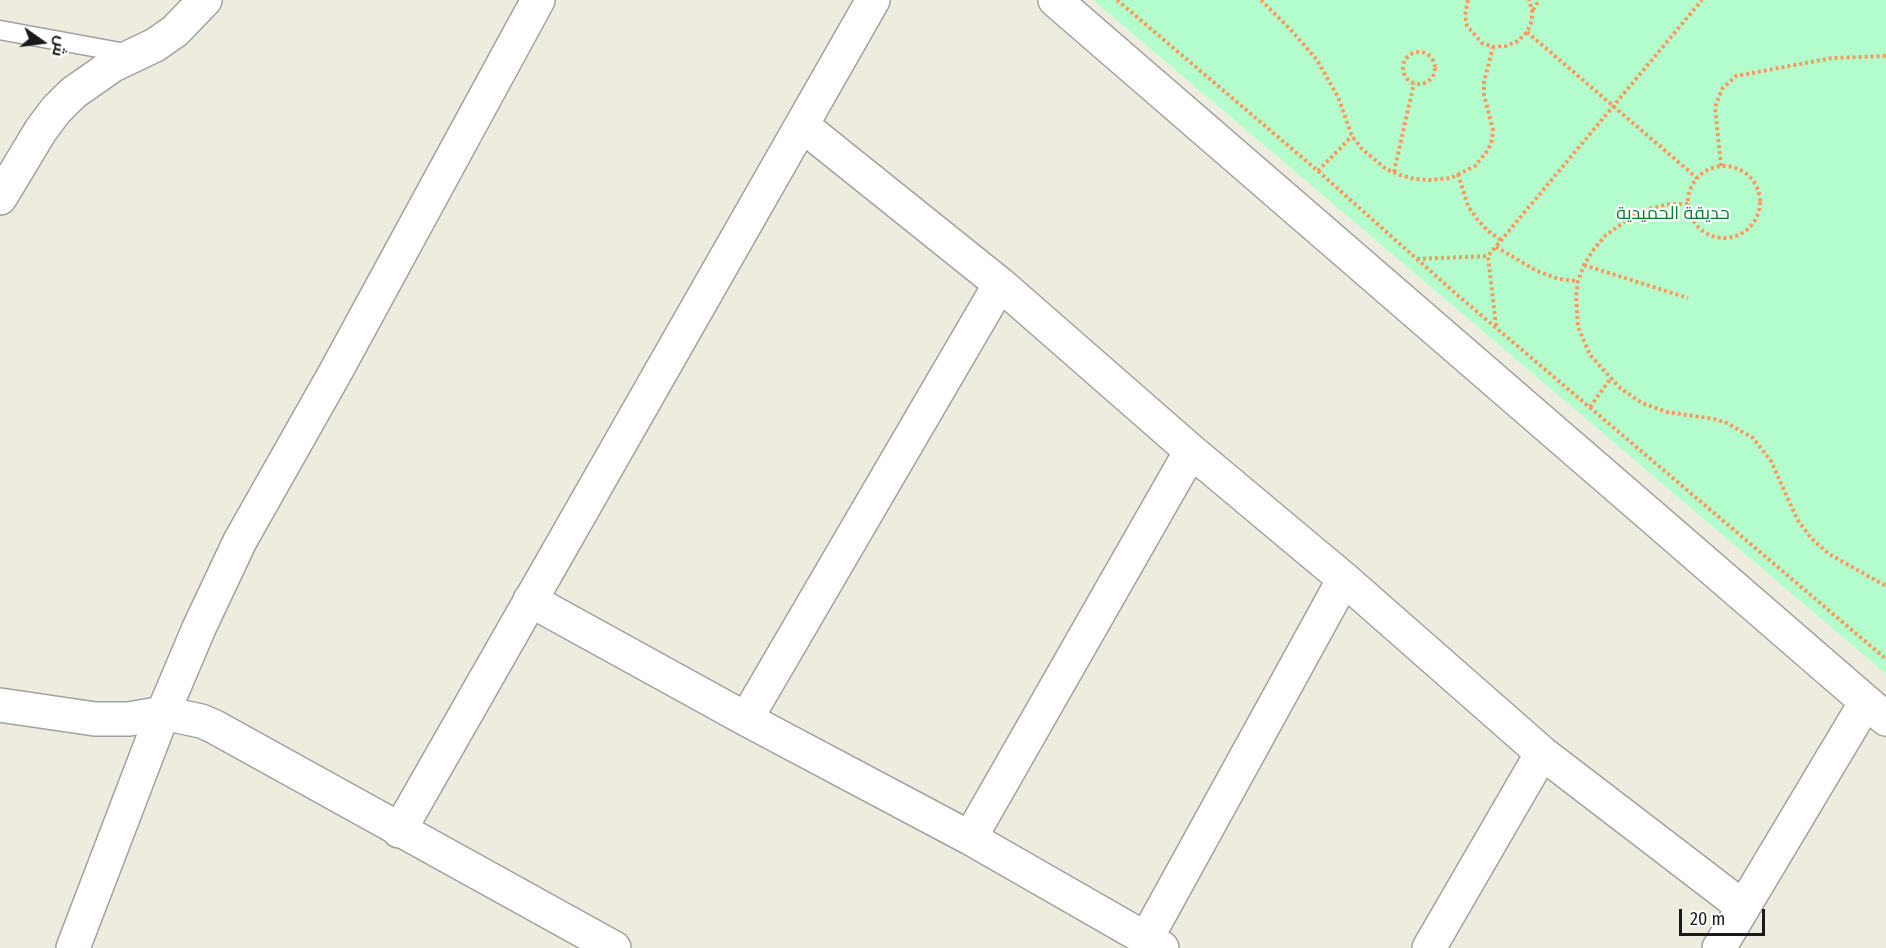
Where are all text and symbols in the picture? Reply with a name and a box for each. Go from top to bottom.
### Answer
north arrow [12,12,72,72]
text: ش [48,34,72,59]
park label: حديقة الحميدية [1616,203,1730,225]
scale bar [1682,897,1768,935]
text: 20 m [1690,908,1725,930]

